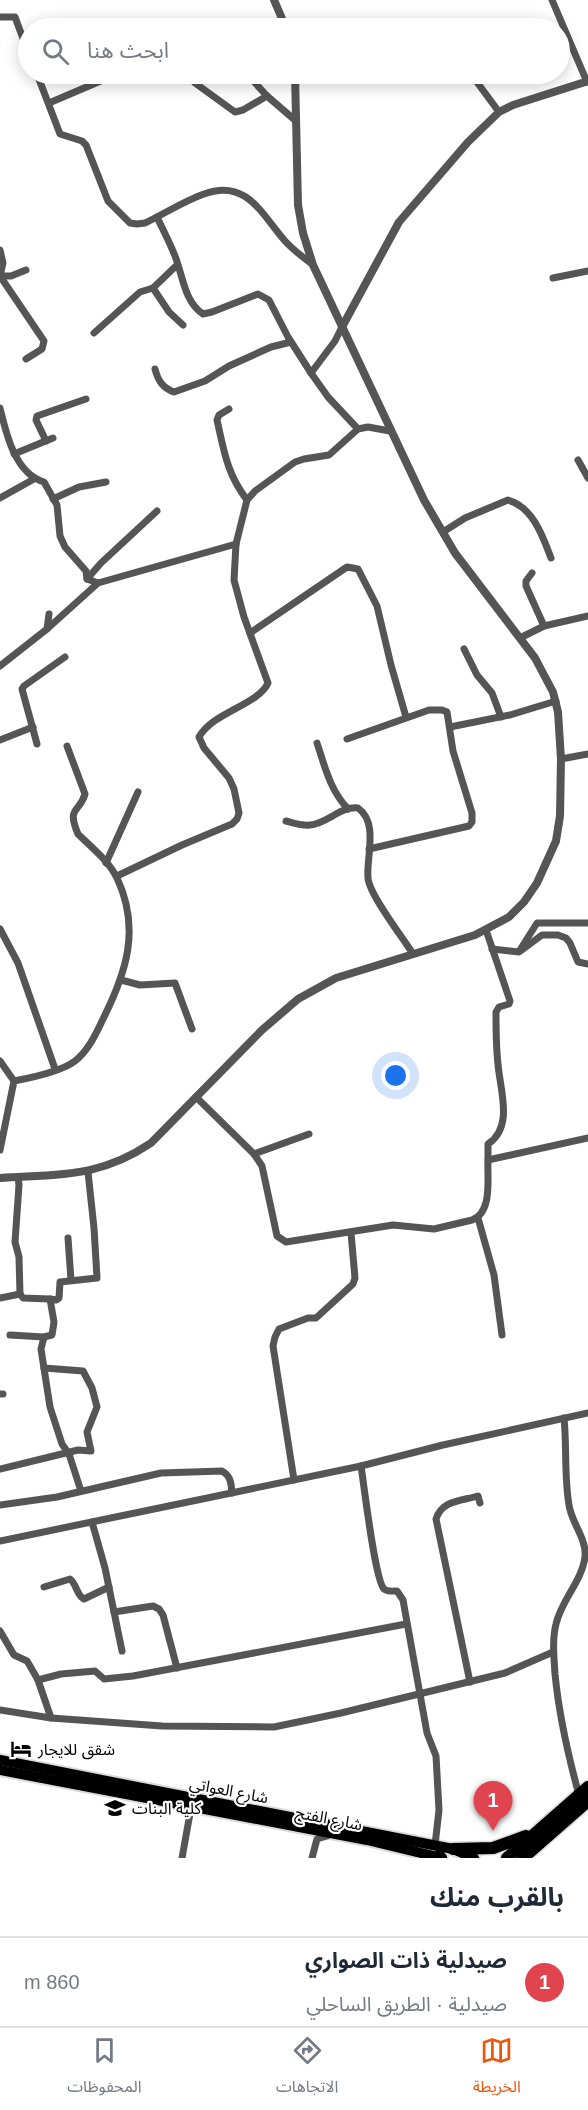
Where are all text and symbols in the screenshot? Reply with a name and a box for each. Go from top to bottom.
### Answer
search box [18,18,570,84]
icon: search [39,35,72,68]
text: ابحث هنا [87,38,169,63]
your location [381,1061,410,1090]
hotel icon: شقق للايجار [9,1737,33,1761]
place label: شقق للايجار [37,1741,115,1760]
street label: شارع العواتي [187,1775,270,1810]
pin: 1 [474,1782,512,1831]
school or university icon: كلية البنات [103,1796,127,1820]
place label: كلية البنات [132,1800,201,1817]
street label: شارع الفتح [293,1804,364,1837]
text: بالقرب منك [430,1882,564,1912]
text: صيدلية ذات الصواري [305,1948,507,1973]
text: 860 m [24,1971,80,1993]
text: 1 [539,1971,550,1993]
text: صيدلية · الطريق الساحلي [306,1993,507,2015]
tab: المحفوظات [67,2034,141,2104]
tab: الاتجاهات [276,2034,338,2104]
tab: الخريطة [473,2034,521,2104]

